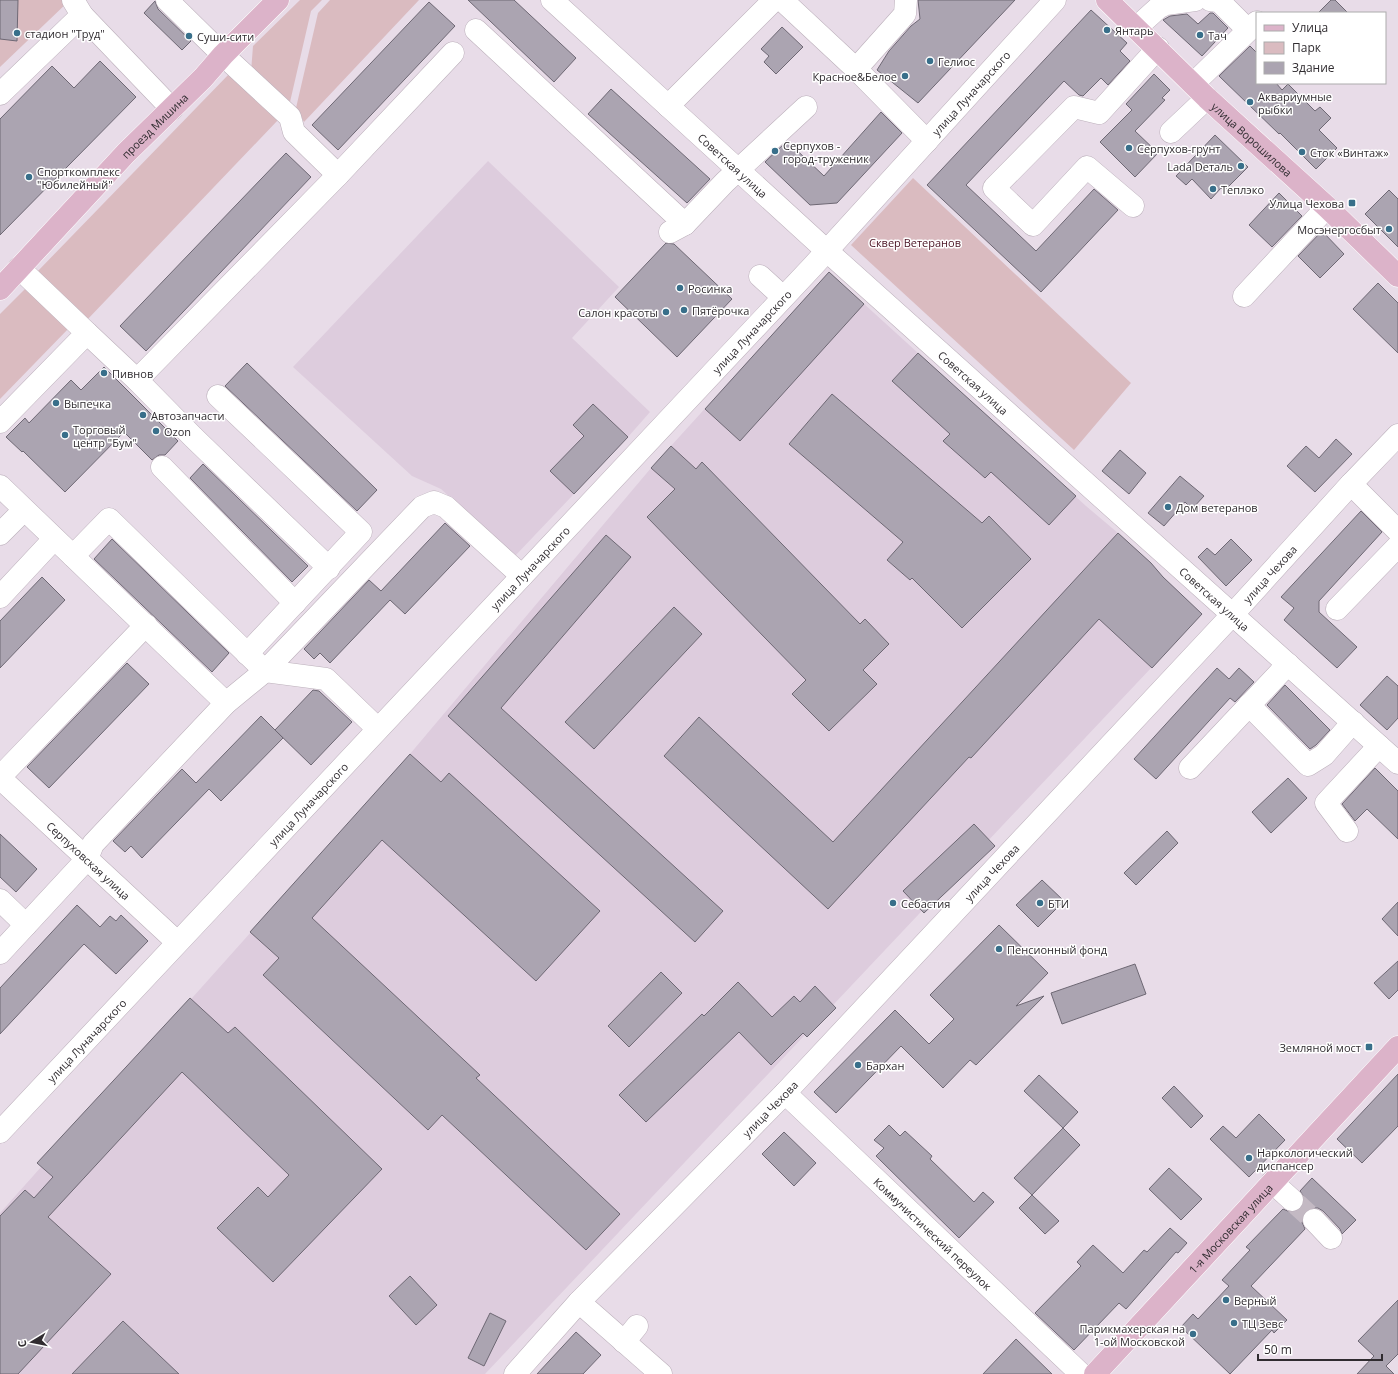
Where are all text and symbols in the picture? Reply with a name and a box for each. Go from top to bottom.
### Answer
legend [1256,12,1386,84]
text: Улица [1292,19,1328,36]
place label: Янтарь [1115,23,1153,38]
marker: Янтарь [1102,25,1112,35]
place label: стадион "Труд" [25,26,105,41]
marker: стадион "Труд" [12,28,22,38]
place label: Тач [1208,28,1227,43]
place label: Суши-сити [197,29,254,44]
marker: Тач [1195,30,1205,40]
marker: Суши-сити [184,31,194,41]
text: Парк [1292,39,1322,56]
street label: улица Луначарского [928,47,1013,138]
place label: Гелиос [938,54,975,69]
marker: Гелиос [925,56,935,66]
text: Здание [1292,59,1335,76]
place label: Красное&Белое [812,69,897,84]
marker: Красное&Белое [900,71,910,81]
street label: проезд Мишина [118,89,191,161]
place label: Аквариумные рыбки [1258,89,1332,117]
marker: Аквариумные рыбки [1245,97,1255,107]
street label: улица Ворошилова [1209,99,1296,180]
street label: Советская улица [695,130,771,201]
place label: Серпухов - город-труженик [783,138,869,166]
place label: Серпухов-грунт [1137,141,1221,156]
marker: Серпухов-грунт [1124,143,1134,153]
place label: Сток «Винтаж» [1310,145,1389,160]
marker: Серпухов - город-труженик [770,146,780,156]
marker: Сток «Винтаж» [1297,147,1307,157]
place label: Lada Dеталь [1167,159,1233,174]
marker: Lada Dеталь [1236,161,1246,171]
place label: Спорткомплекс "Юбилейный" [37,164,120,192]
marker: Спорткомплекс "Юбилейный" [24,172,34,182]
place label: Теплэко [1221,182,1264,197]
marker: Теплэко [1208,184,1218,194]
place label: Улица Чехова [1269,196,1344,211]
marker: Улица Чехова [1347,198,1357,208]
place label: Мосэнергосбыт [1297,222,1381,237]
marker: Мосэнергосбыт [1384,224,1394,234]
park label: Сквер Ветеранов [869,235,961,250]
place label: Росинка [688,281,732,296]
marker: Росинка [675,283,685,293]
street label: улица Луначарского [709,286,795,377]
place label: Пятёрочка [692,303,749,318]
place label: Салон красоты [578,305,658,320]
marker: Пятёрочка [679,305,689,315]
marker: Салон красоты [661,307,671,317]
street label: Советская улица [935,347,1012,418]
place label: Пивнов [112,366,153,381]
marker: Пивнов [99,368,109,378]
place label: Выпечка [64,396,111,411]
marker: Выпечка [51,398,61,408]
place label: Автозапчасти [151,408,225,423]
marker: Автозапчасти [138,410,148,420]
place label: Торговый центр "Бум" [73,422,137,450]
place label: Ozon [164,424,191,439]
marker: Ozon [151,426,161,436]
marker: Торговый центр "Бум" [60,430,70,440]
place label: Дом ветеранов [1176,500,1258,515]
marker: Дом ветеранов [1163,502,1173,512]
street label: улица Луначарского [487,522,573,613]
street label: улица Чехова [1239,542,1300,606]
street label: Советская улица [1176,563,1253,634]
street label: улица Луначарского [265,759,351,849]
street label: Серпуховская улица [44,818,134,903]
street label: улица Чехова [961,840,1022,904]
place label: Себастия [901,896,950,911]
place label: БТИ [1048,896,1069,911]
marker: Себастия [888,898,898,908]
marker: БТИ [1035,898,1045,908]
place label: Пенсионный фонд [1007,942,1108,957]
marker: Пенсионный фонд [994,944,1004,954]
street label: улица Луначарского [43,995,129,1085]
place label: Земляной мост [1279,1040,1361,1055]
marker: Земляной мост [1364,1042,1374,1052]
place label: Бархан [866,1058,904,1073]
marker: Бархан [853,1060,863,1070]
street label: улица Чехова [739,1077,801,1140]
place label: Наркологический диспансер [1257,1145,1353,1173]
marker: Наркологический диспансер [1244,1153,1254,1163]
street label: Коммунистический переулок [871,1174,995,1293]
street label: 1-я Московская улица [1185,1180,1276,1276]
place label: Верный [1234,1293,1276,1308]
marker: Верный [1221,1295,1231,1305]
place label: ТЦ Зевс [1242,1316,1283,1331]
marker: ТЦ Зевс [1229,1318,1239,1328]
place label: Парикмахерская на 1-ой Московской [1080,1321,1185,1349]
north arrow [12,1322,52,1362]
marker: Парикмахерская на 1-ой Московской [1188,1329,1198,1339]
scale bar [1258,1336,1382,1362]
text: С [14,1339,30,1349]
text: 50 m [1264,1341,1292,1358]

